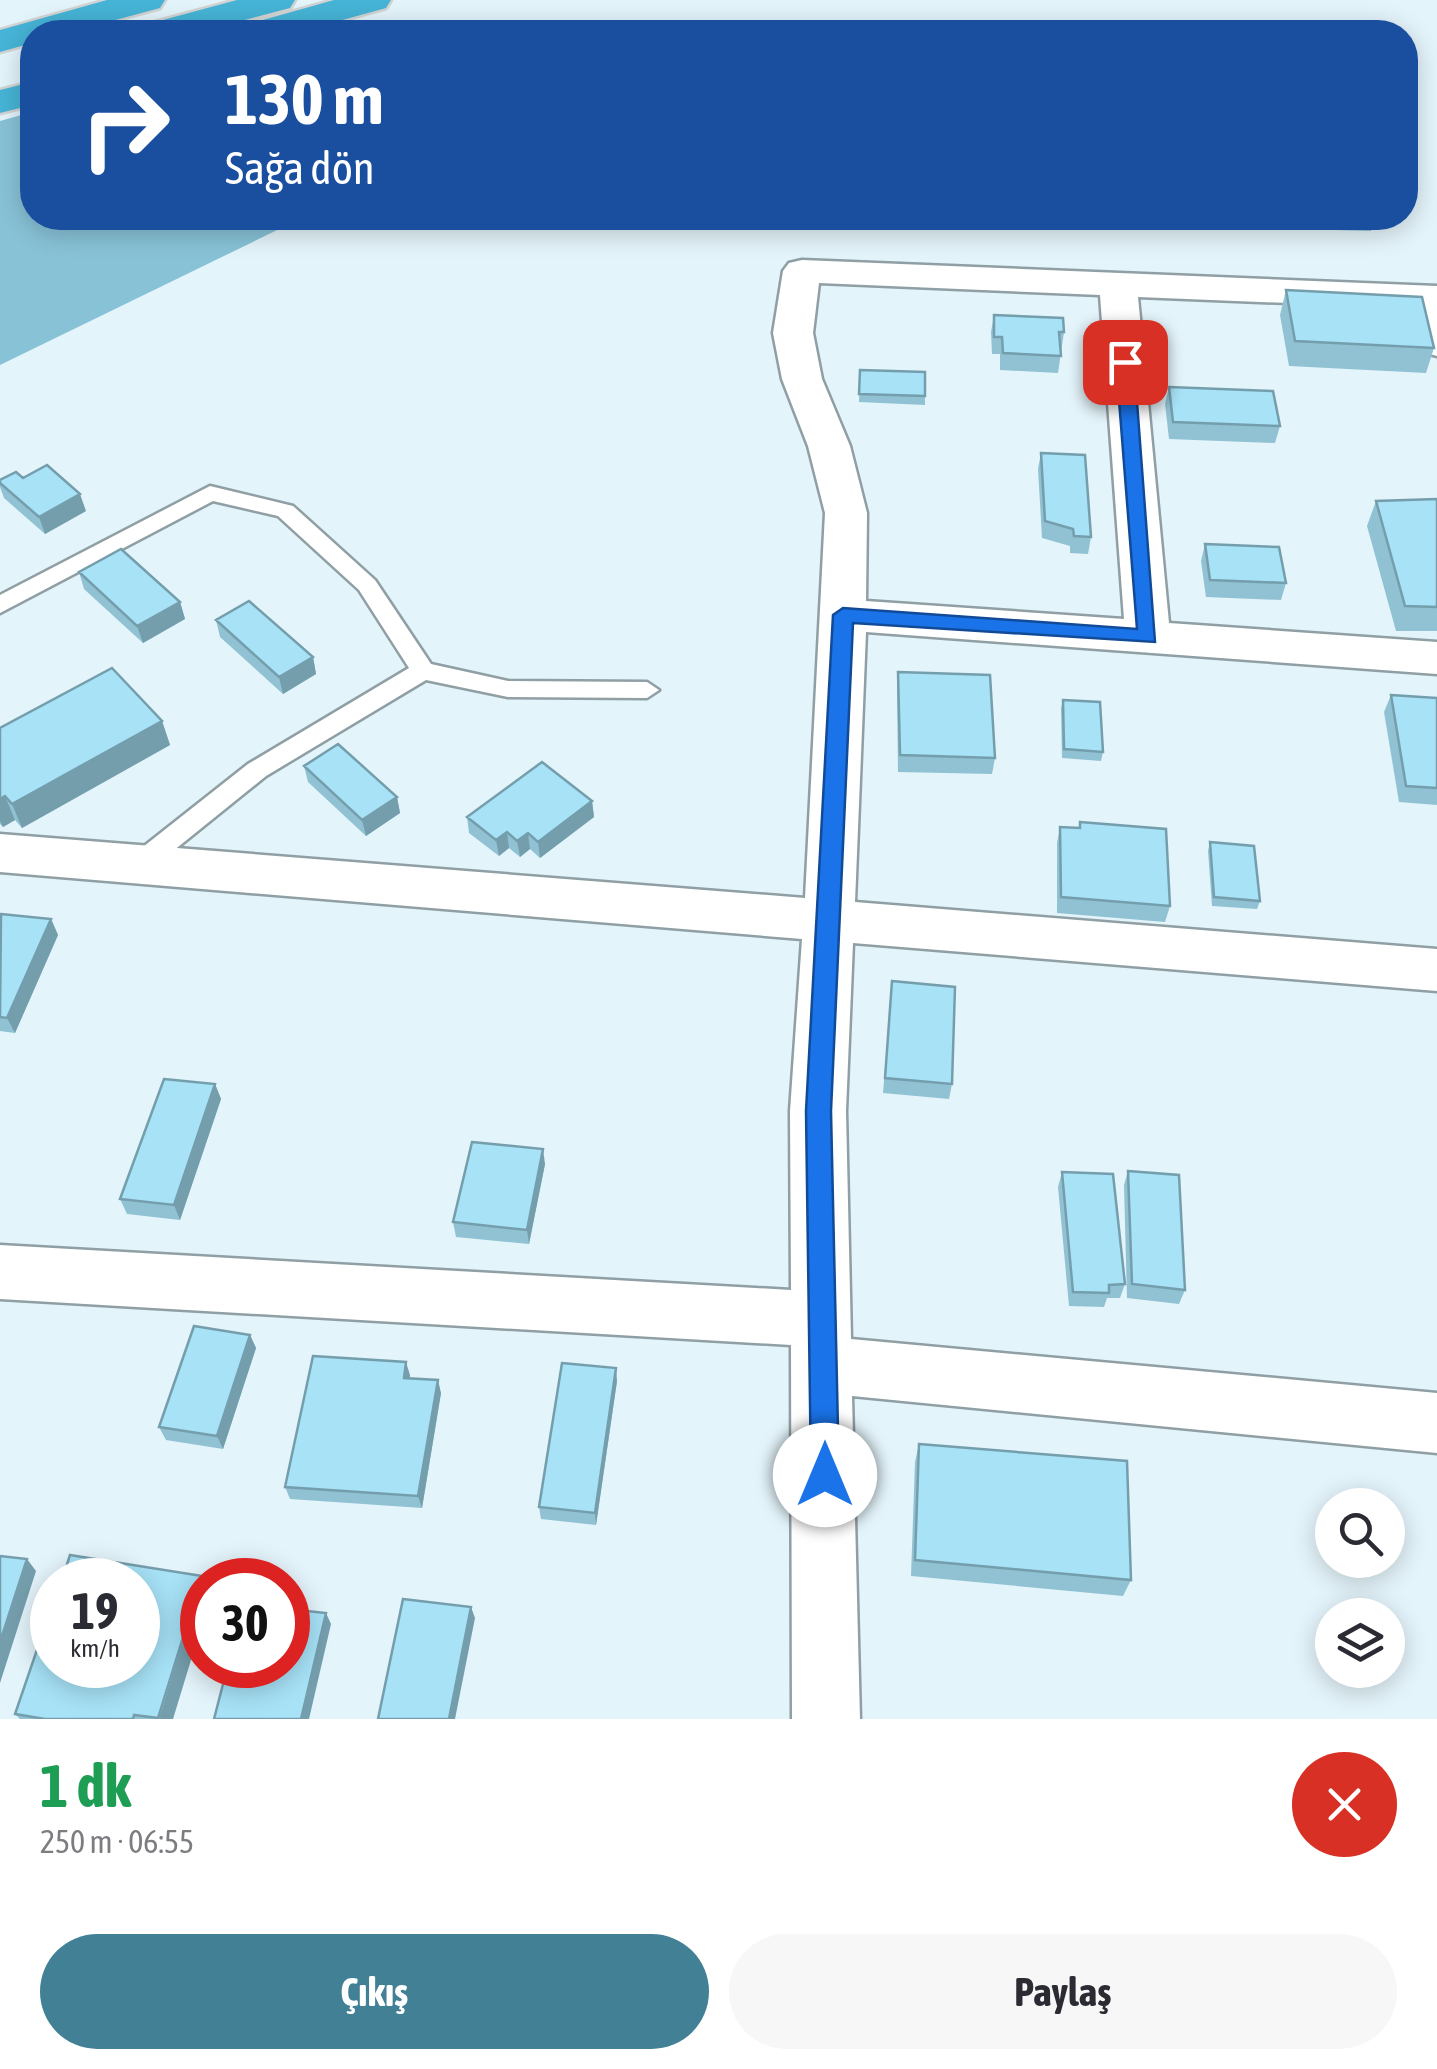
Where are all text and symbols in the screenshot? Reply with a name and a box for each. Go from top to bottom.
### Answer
text: 130 m [225,59,384,139]
icon: right [60,60,190,190]
text: Sağa dön [225,142,375,194]
pin [1083,320,1168,405]
icon: arrive [1098,335,1153,390]
position arrow [773,1423,877,1527]
map controls [1315,1488,1405,1688]
button: search [1315,1488,1405,1578]
speed limit sign: 30 [180,1558,310,1688]
text: 19 [71,1582,118,1640]
button: layers [1315,1598,1405,1688]
text: km/h [70,1634,120,1662]
text: 1 dk [40,1751,131,1820]
button: close [1292,1752,1397,1857]
text: 250 m · 06:55 [40,1823,194,1860]
button: Çıkış [40,1934,709,2049]
button: Paylaş [729,1934,1397,2049]

